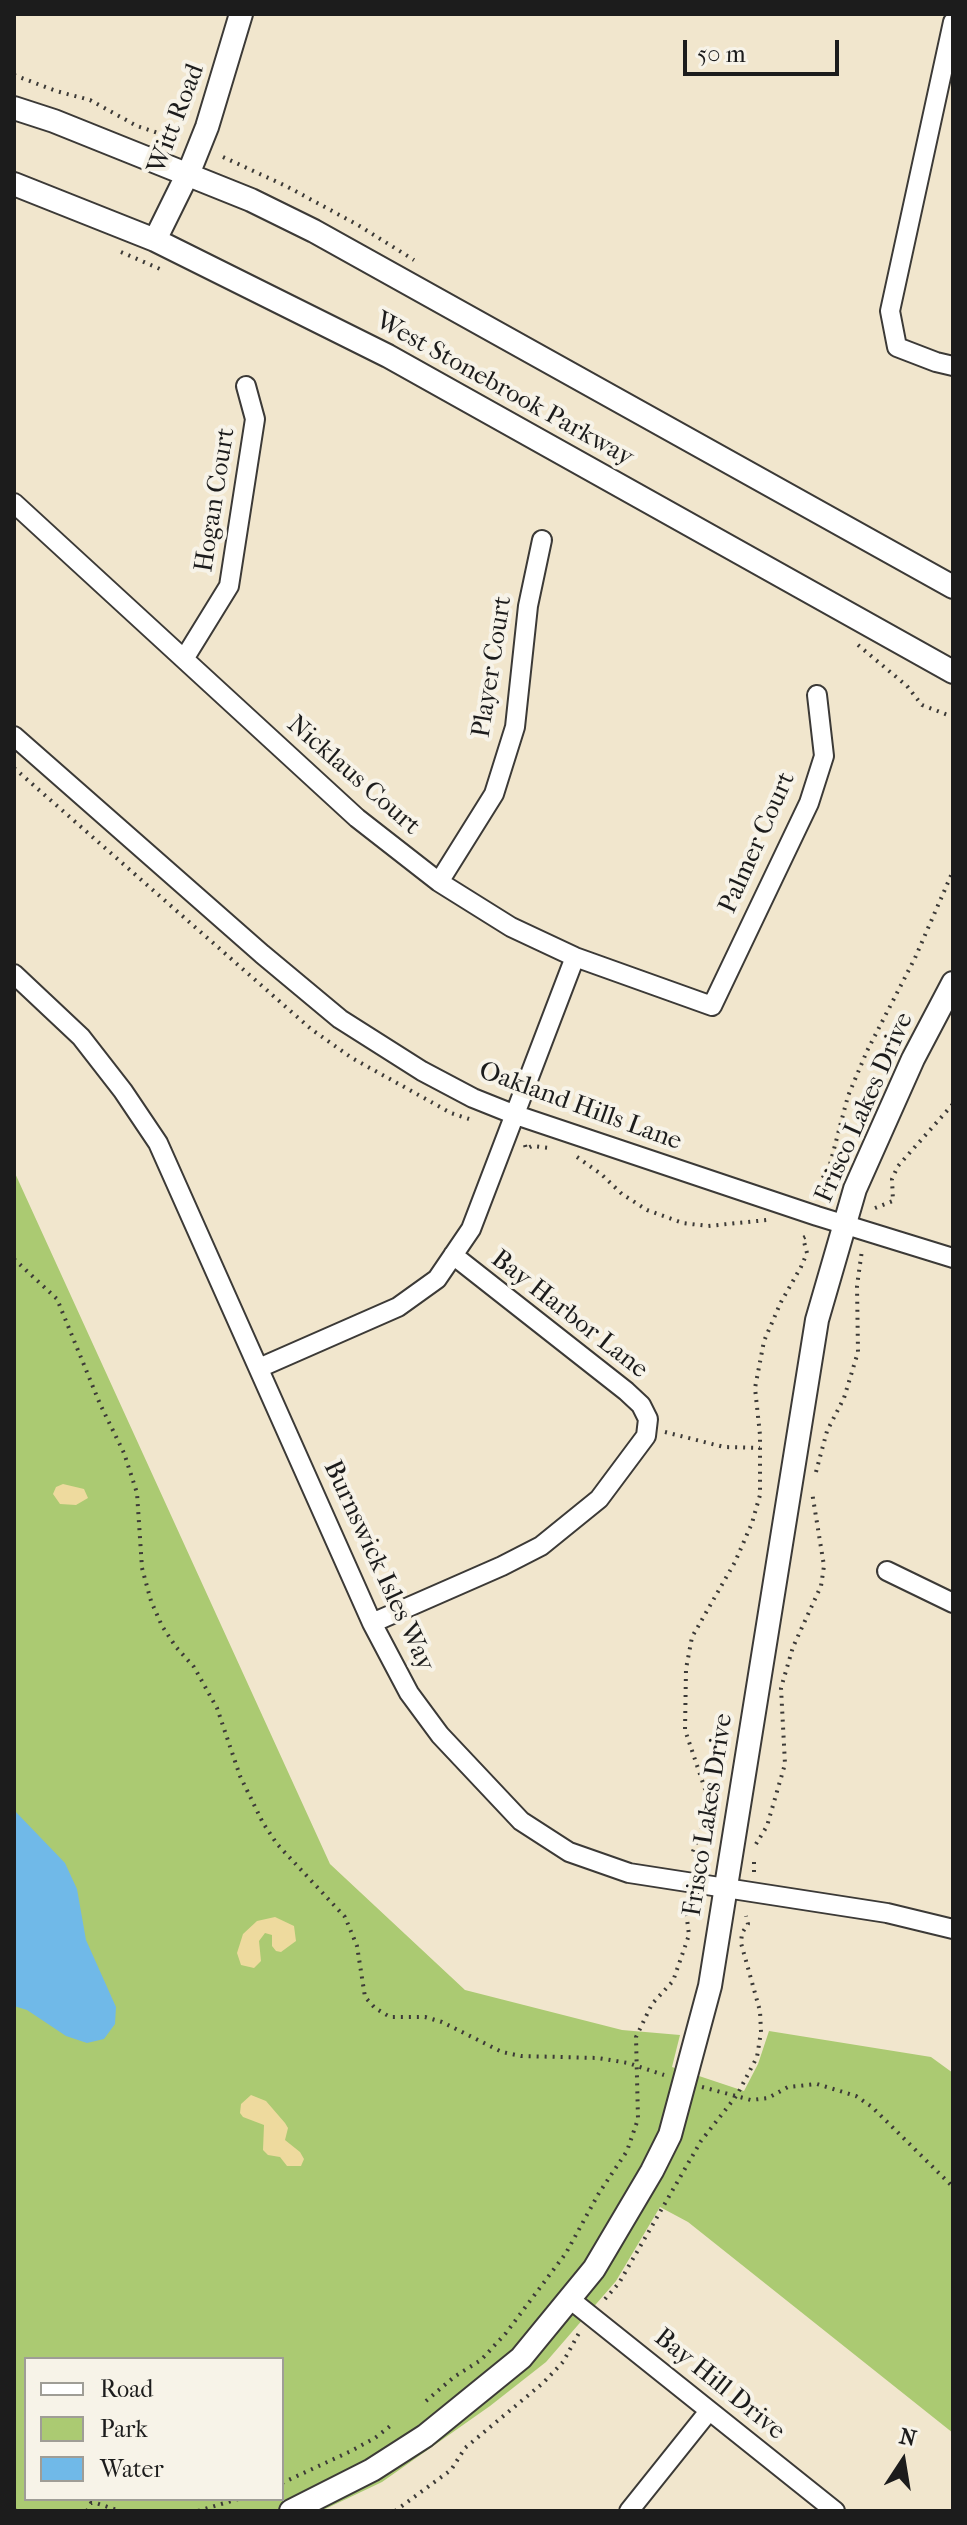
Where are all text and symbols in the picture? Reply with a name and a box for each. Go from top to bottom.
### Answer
scale bar [687,24,843,74]
text: 50 m [697,40,746,68]
street label: Witt Road [142,60,212,178]
street label: West Stonebrook Parkway [369,306,639,474]
street label: Hogan Court [189,426,243,574]
street label: Player Court [466,594,520,740]
street label: Nicklaus Court [280,710,426,842]
street label: Palmer Court [713,768,803,918]
street label: Frisco Lakes Drive [809,1008,921,1208]
street label: Oakland Hills Lane [474,1056,686,1158]
street label: Bay Harbor Lane [484,1244,654,1386]
street label: Burnswick Isles Way [316,1456,440,1676]
street label: Frisco Lakes Drive [678,1711,740,1919]
street label: Bay Hill Drive [647,2323,791,2447]
legend [24,2357,284,2501]
text: Road [100,2375,153,2403]
text: Park [100,2415,148,2443]
north arrow [863,2421,943,2501]
text: N [897,2423,919,2452]
text: Water [100,2455,164,2483]

